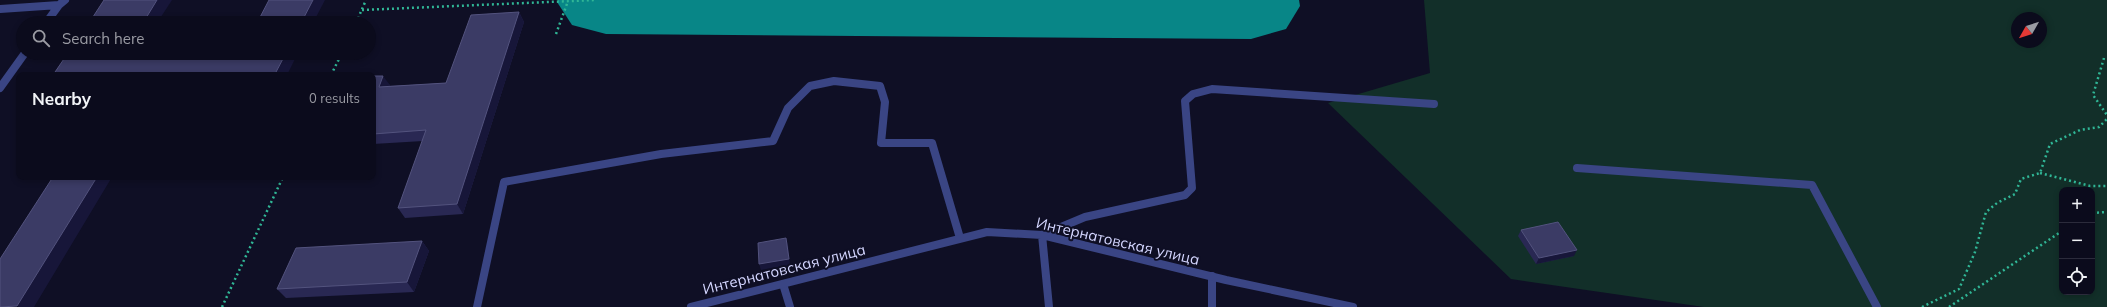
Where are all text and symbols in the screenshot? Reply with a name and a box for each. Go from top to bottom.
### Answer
north arrow [2011,12,2047,48]
search box [16,16,376,60]
icon: search [30,27,52,49]
text: Search here [62,29,144,48]
text: Nearby [32,88,91,109]
text: 0 results [309,90,360,106]
map controls [2059,187,2095,295]
button: + [2059,187,2095,223]
street label: Интернатовская улица [1034,213,1202,269]
button: − [2059,223,2095,259]
street label: Интернатовская улица [701,240,867,298]
button: locate [2059,259,2095,295]

